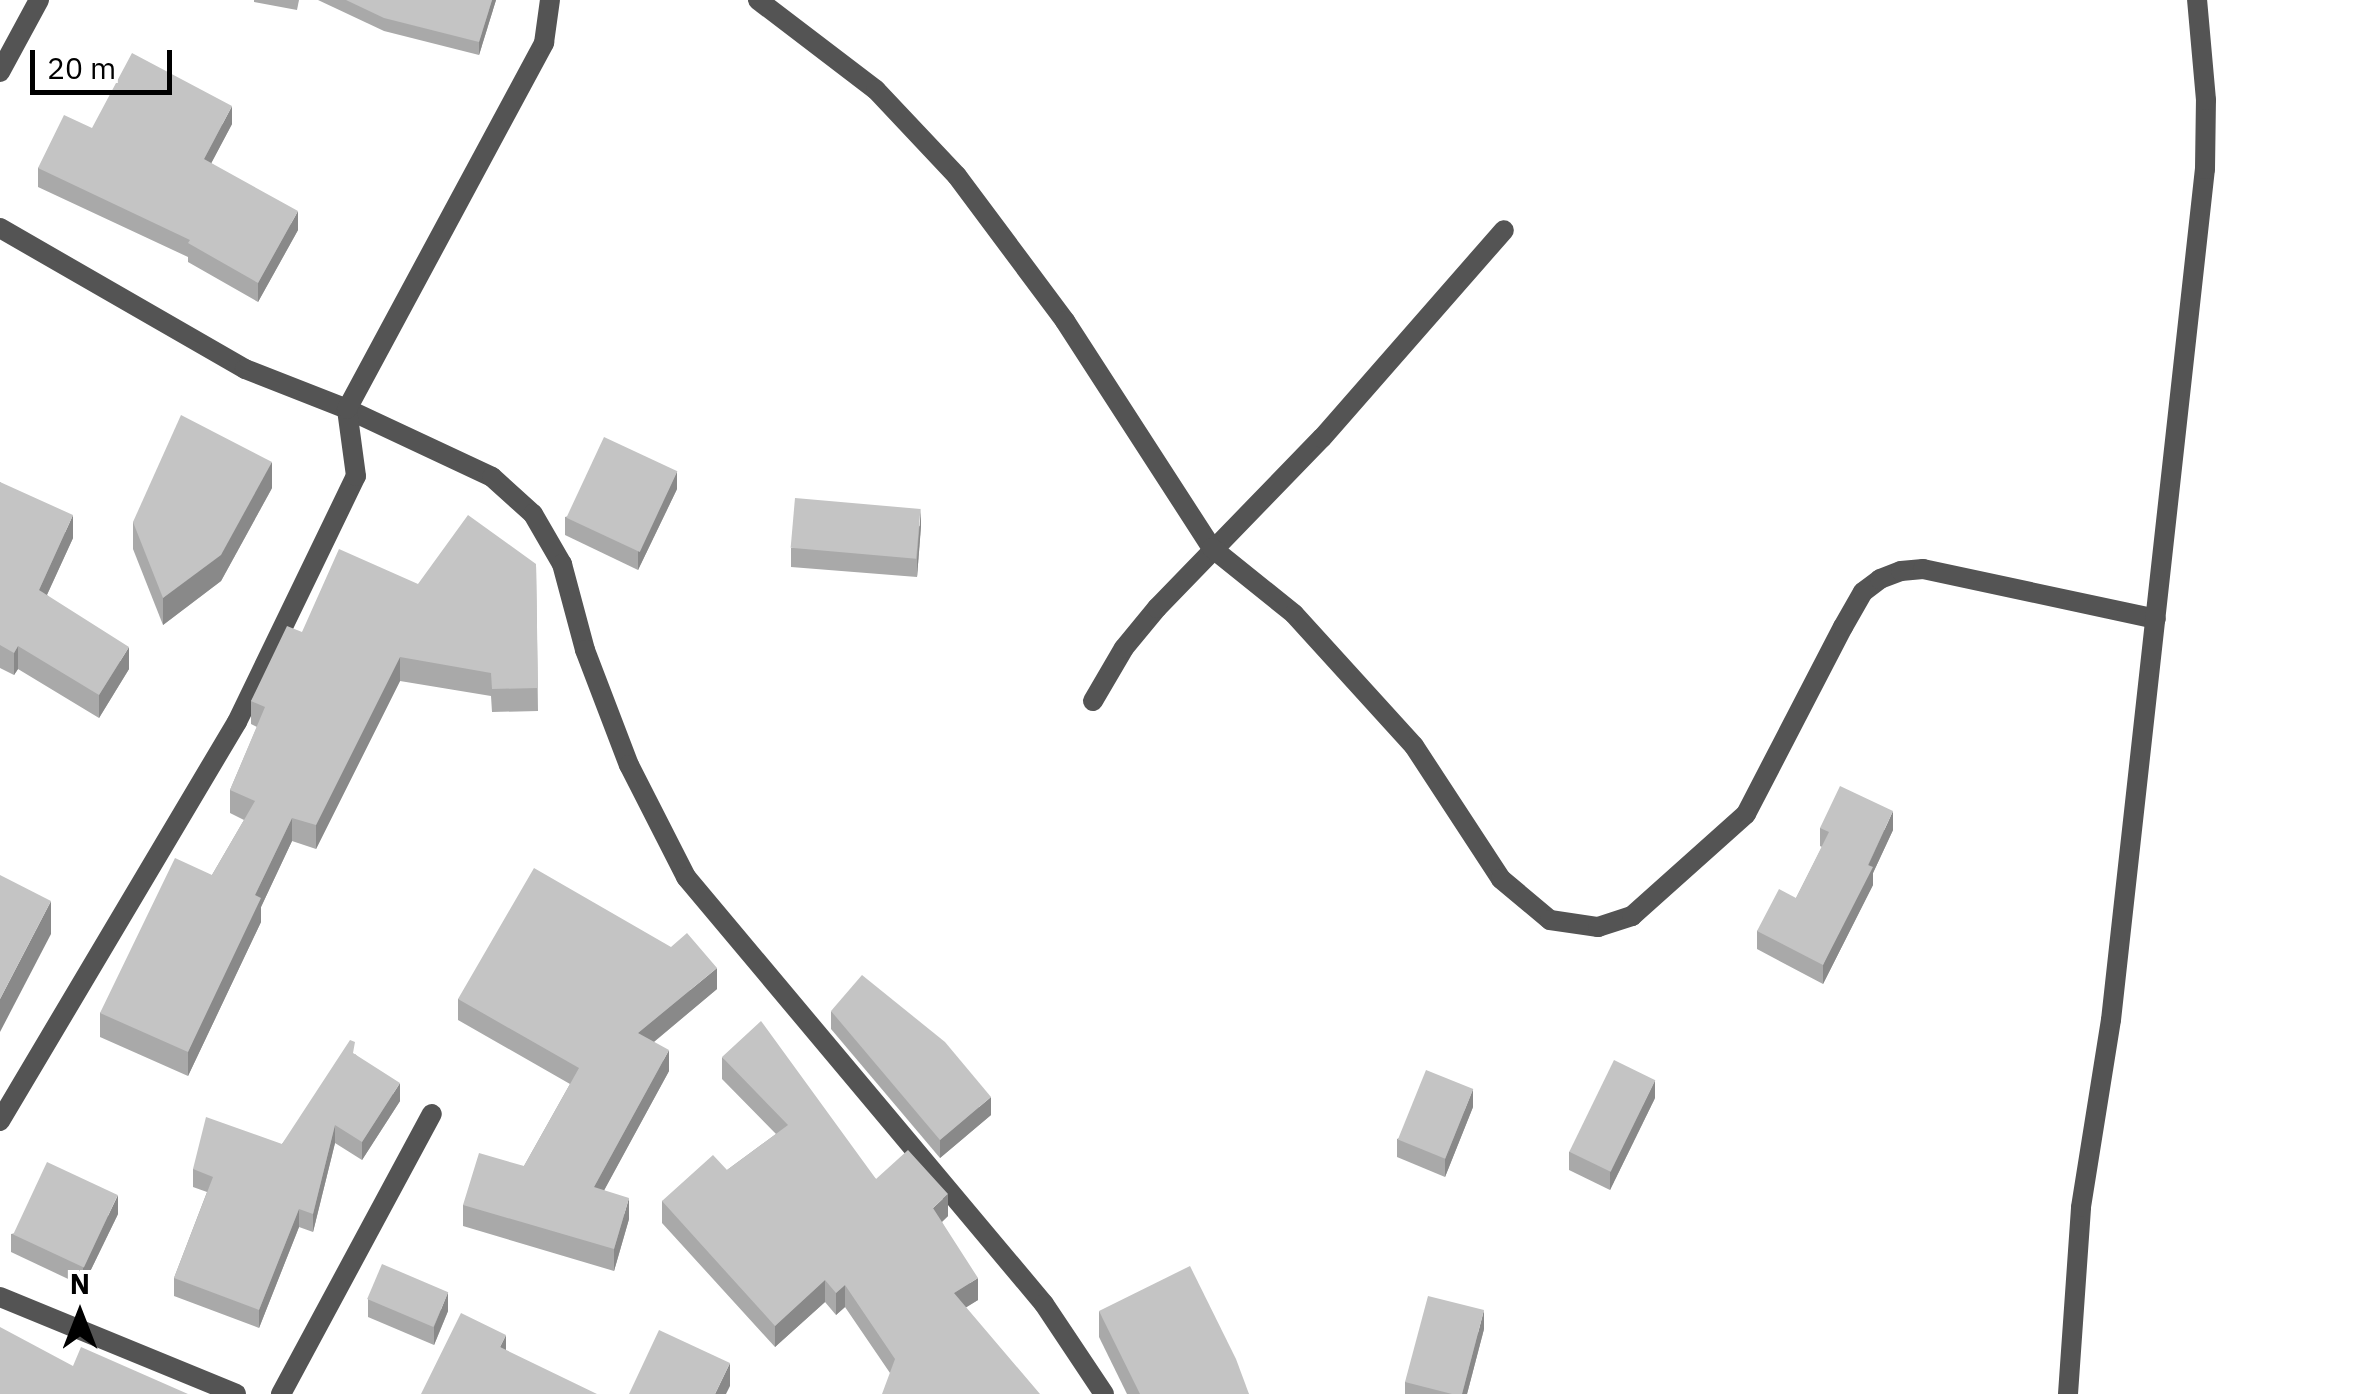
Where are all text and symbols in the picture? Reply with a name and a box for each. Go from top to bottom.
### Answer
scale bar [35,30,178,92]
text: 20 m [47,48,116,87]
north arrow [30,1264,130,1364]
text: N [70,1265,90,1302]

